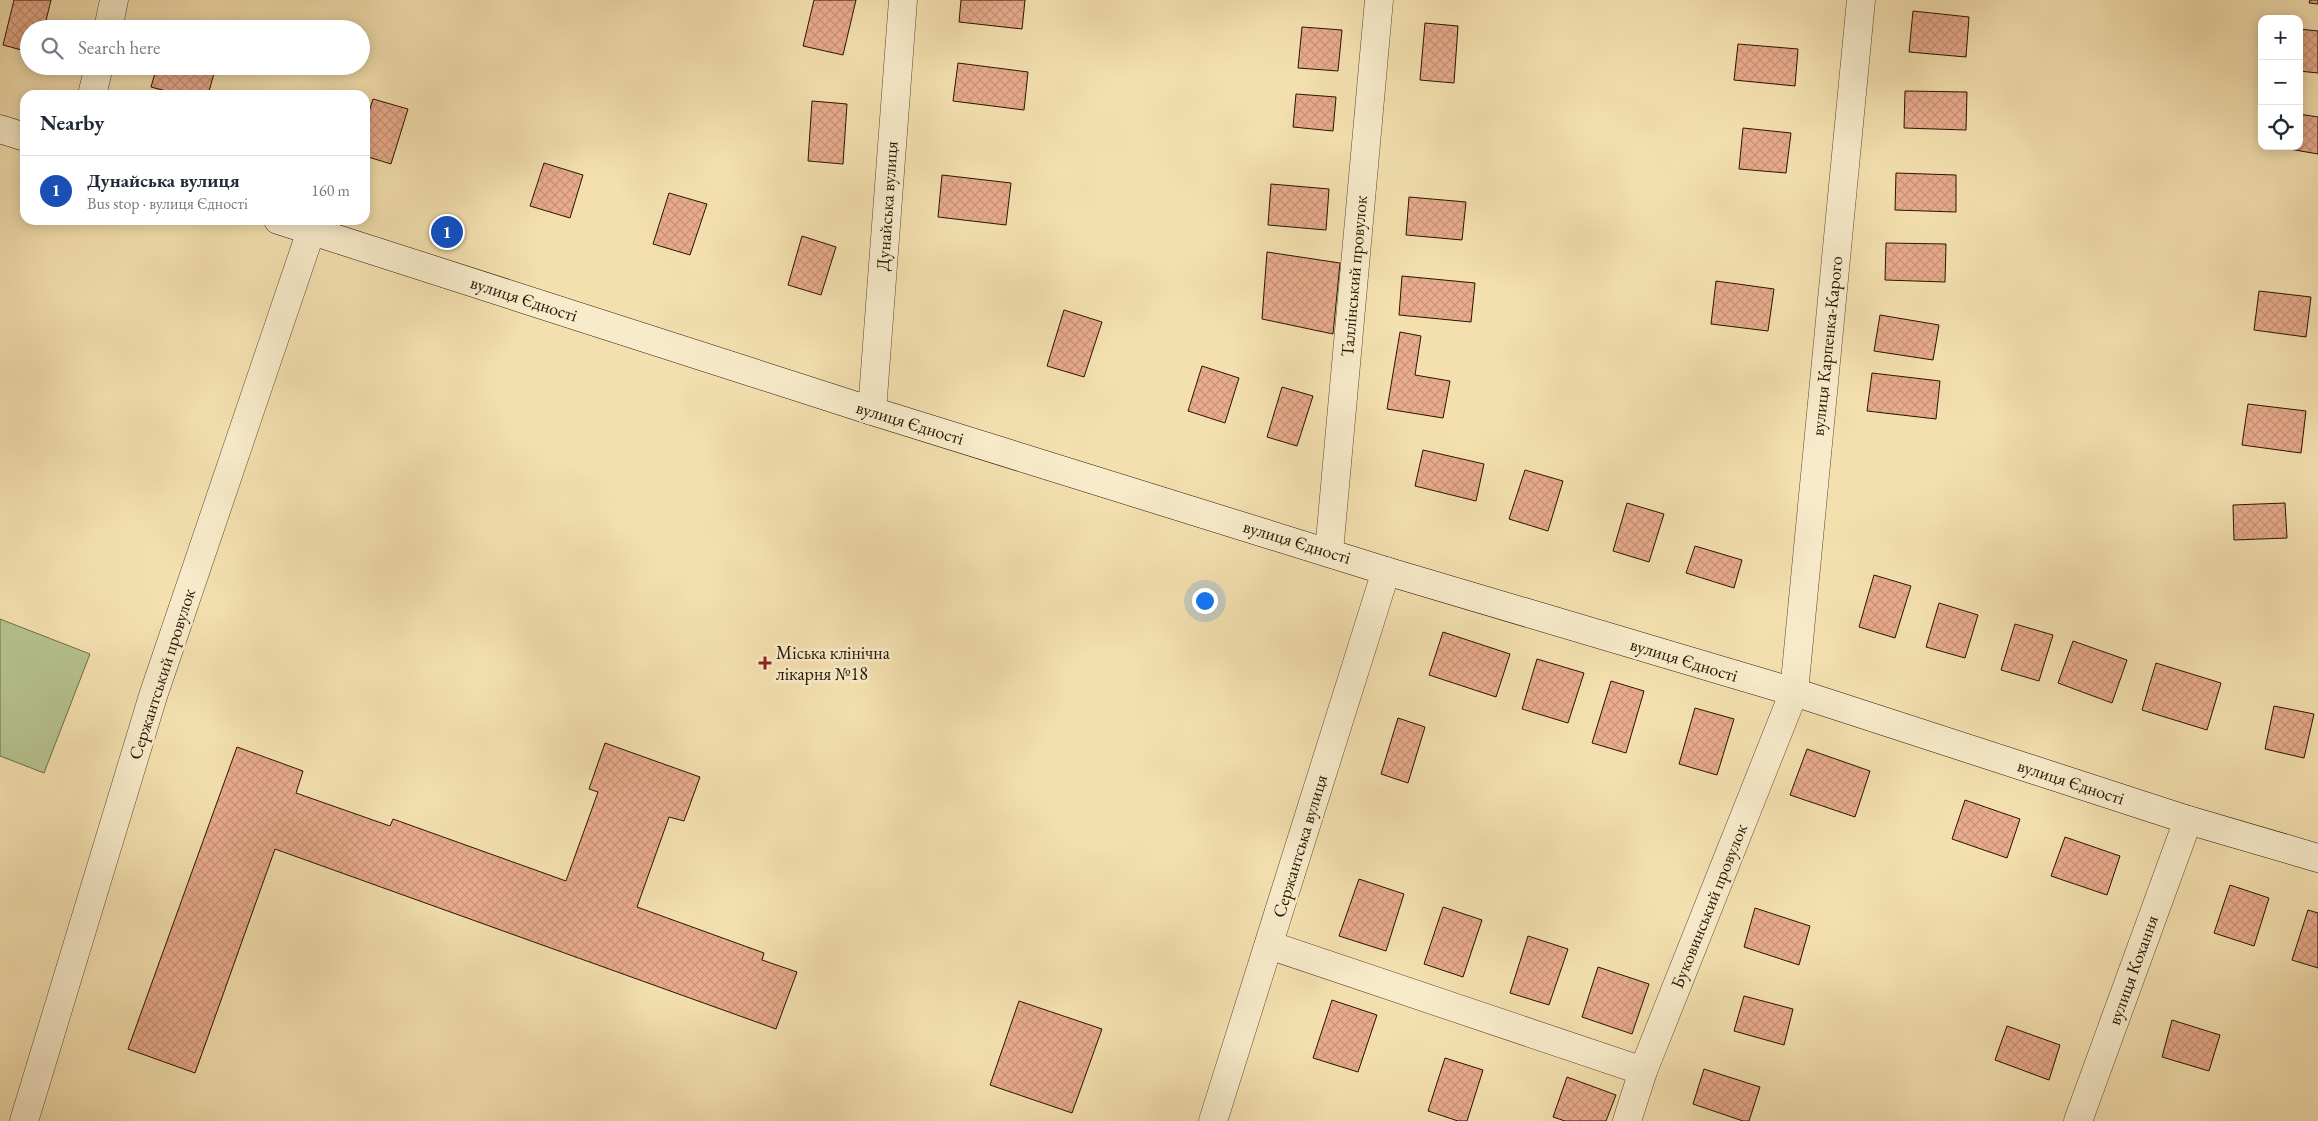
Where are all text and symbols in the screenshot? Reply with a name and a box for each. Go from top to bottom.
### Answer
map controls [2258,15,2303,150]
button: + [2258,15,2303,60]
search box [20,20,370,75]
icon: search [38,34,66,62]
text: Search here [78,35,160,60]
button: − [2258,60,2303,105]
button: locate [2258,105,2303,150]
text: Nearby [40,109,104,136]
street label: Дунайська вулиця [870,140,903,272]
text: Дунайська вулиця [87,168,240,193]
text: 1 [52,180,60,201]
text: 160 m [311,180,350,201]
text: Bus stop · вулиця Єдності [87,193,248,214]
street label: Таллінський провулок [1335,194,1372,358]
pin: 1 [431,213,463,251]
street label: вулиця Карпенка-Карого [1806,255,1847,437]
street label: вулиця Єдності [468,270,581,327]
street label: вулиця Єдності [854,395,967,450]
street label: вулиця Єдності [1241,514,1354,569]
street label: Сержантський провулок [123,585,200,762]
your location [1192,588,1218,614]
street label: вулиця Єдності [1628,632,1741,687]
place label: Міська клінічна лікарня №18 [776,641,891,685]
marker: Міська клінічна лікарня №18 [758,656,772,670]
street label: вулиця Єдності [2015,753,2128,810]
street label: Сержантська вулиця [1267,772,1332,920]
street label: Буковинський провулок [1665,820,1752,992]
street label: вулиця Кохання [2102,912,2163,1028]

